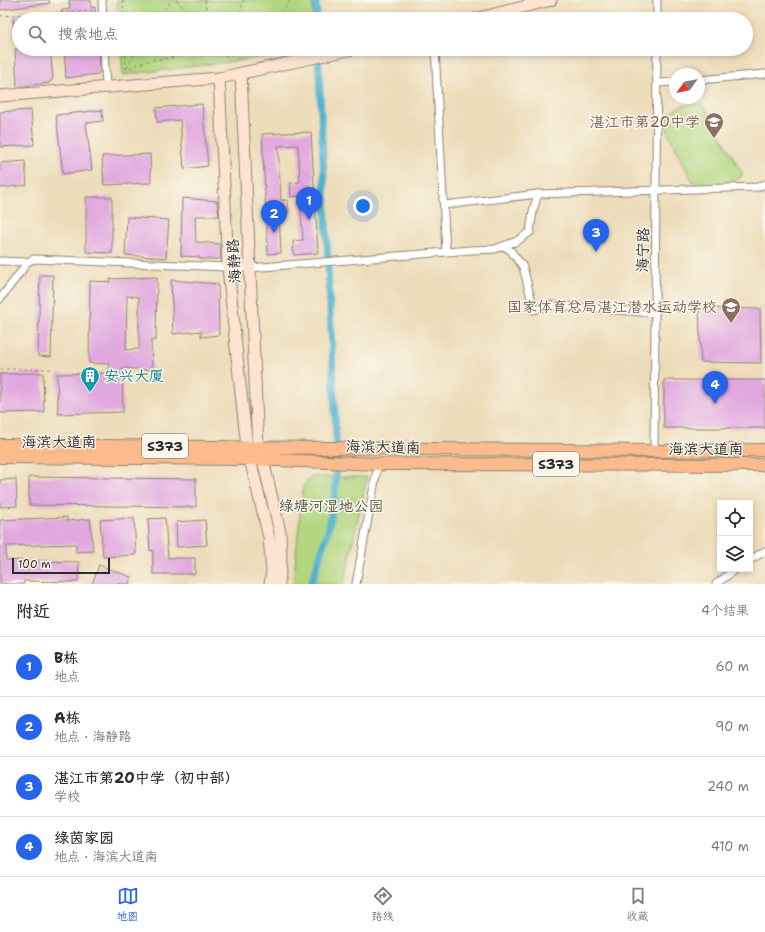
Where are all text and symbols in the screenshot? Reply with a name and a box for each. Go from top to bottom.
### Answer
search box [12,12,753,56]
icon: search [26,23,48,45]
text: 搜索地点 [58,24,118,44]
north arrow [669,68,705,104]
school or university icon: 湛江市第20中学 [703,111,725,139]
place label: 湛江市第20中学 [589,112,700,132]
pin: 1 [296,187,322,220]
your location [353,196,373,216]
pin: 2 [261,200,287,233]
pin: 3 [583,219,609,252]
street label: 海宁路 [633,227,653,273]
street label: 海静路 [223,238,245,284]
school or university icon: 国家体育总局湛江潜水运动学校 [720,296,742,324]
place label: 国家体育总局湛江潜水运动学校 [507,297,717,317]
building icon: 安兴大厦 [79,365,101,393]
place label: 安兴大厦 [104,366,164,386]
pin: 4 [702,371,728,404]
street label: 海滨大道南 [21,432,97,452]
road number: S373 [142,434,188,458]
street label: 海滨大道南 [345,436,421,458]
street label: 海滨大道南 [668,439,744,459]
road number: S373 [533,452,579,476]
park label: 绿塘河湿地公园 [278,496,384,516]
map controls [717,500,753,572]
button: locate [717,500,753,536]
button: layers [717,536,753,572]
scale bar [12,556,110,575]
text: 100 m [18,557,51,572]
text: 附近 [16,600,50,622]
text: 4个结果 [701,602,749,619]
text: B栋 [54,648,78,668]
text: 1 [26,658,32,675]
text: 60 m [716,658,749,675]
text: 地点 [54,668,80,685]
text: A栋 [54,708,81,728]
text: 2 [24,718,34,735]
text: 90 m [715,718,749,735]
text: 地点 · 海静路 [54,728,132,745]
text: 湛江市第20中学（初中部） [54,768,240,788]
text: 3 [24,778,34,795]
text: 240 m [707,778,749,795]
text: 学校 [54,788,80,805]
text: 绿茵家园 [54,828,114,848]
text: 4 [24,838,34,855]
text: 410 m [711,838,749,855]
text: 地点 · 海滨大道南 [54,848,158,865]
tab: 地图 [117,885,139,924]
tab: 路线 [372,885,394,924]
tab: 收藏 [627,885,649,924]

